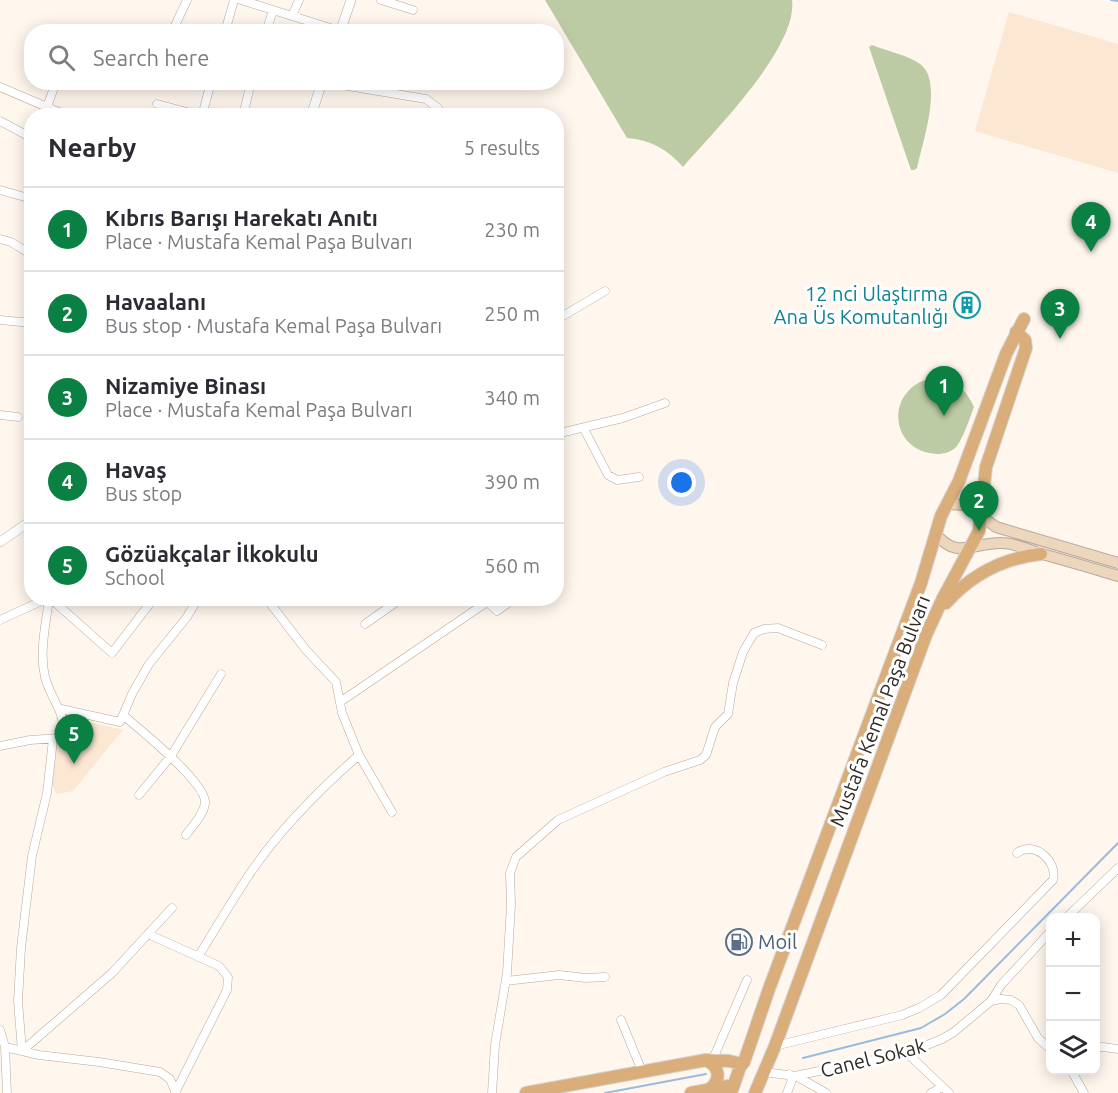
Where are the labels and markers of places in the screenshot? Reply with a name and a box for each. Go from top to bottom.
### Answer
pin: 4 [1072,202,1110,252]
place label: 12 nci Ulaştırma Ana Üs Komutanlığı [774,282,948,328]
building icon: 12 nci Ulaştırma Ana Üs Komutanlığı [952,290,982,320]
pin: 3 [1040,290,1080,339]
pin: 1 [924,366,964,416]
pin: 2 [960,482,998,531]
pin: 5 [54,714,94,764]
fuel station icon: Moil [724,927,754,957]
place label: Moil [758,930,797,953]

